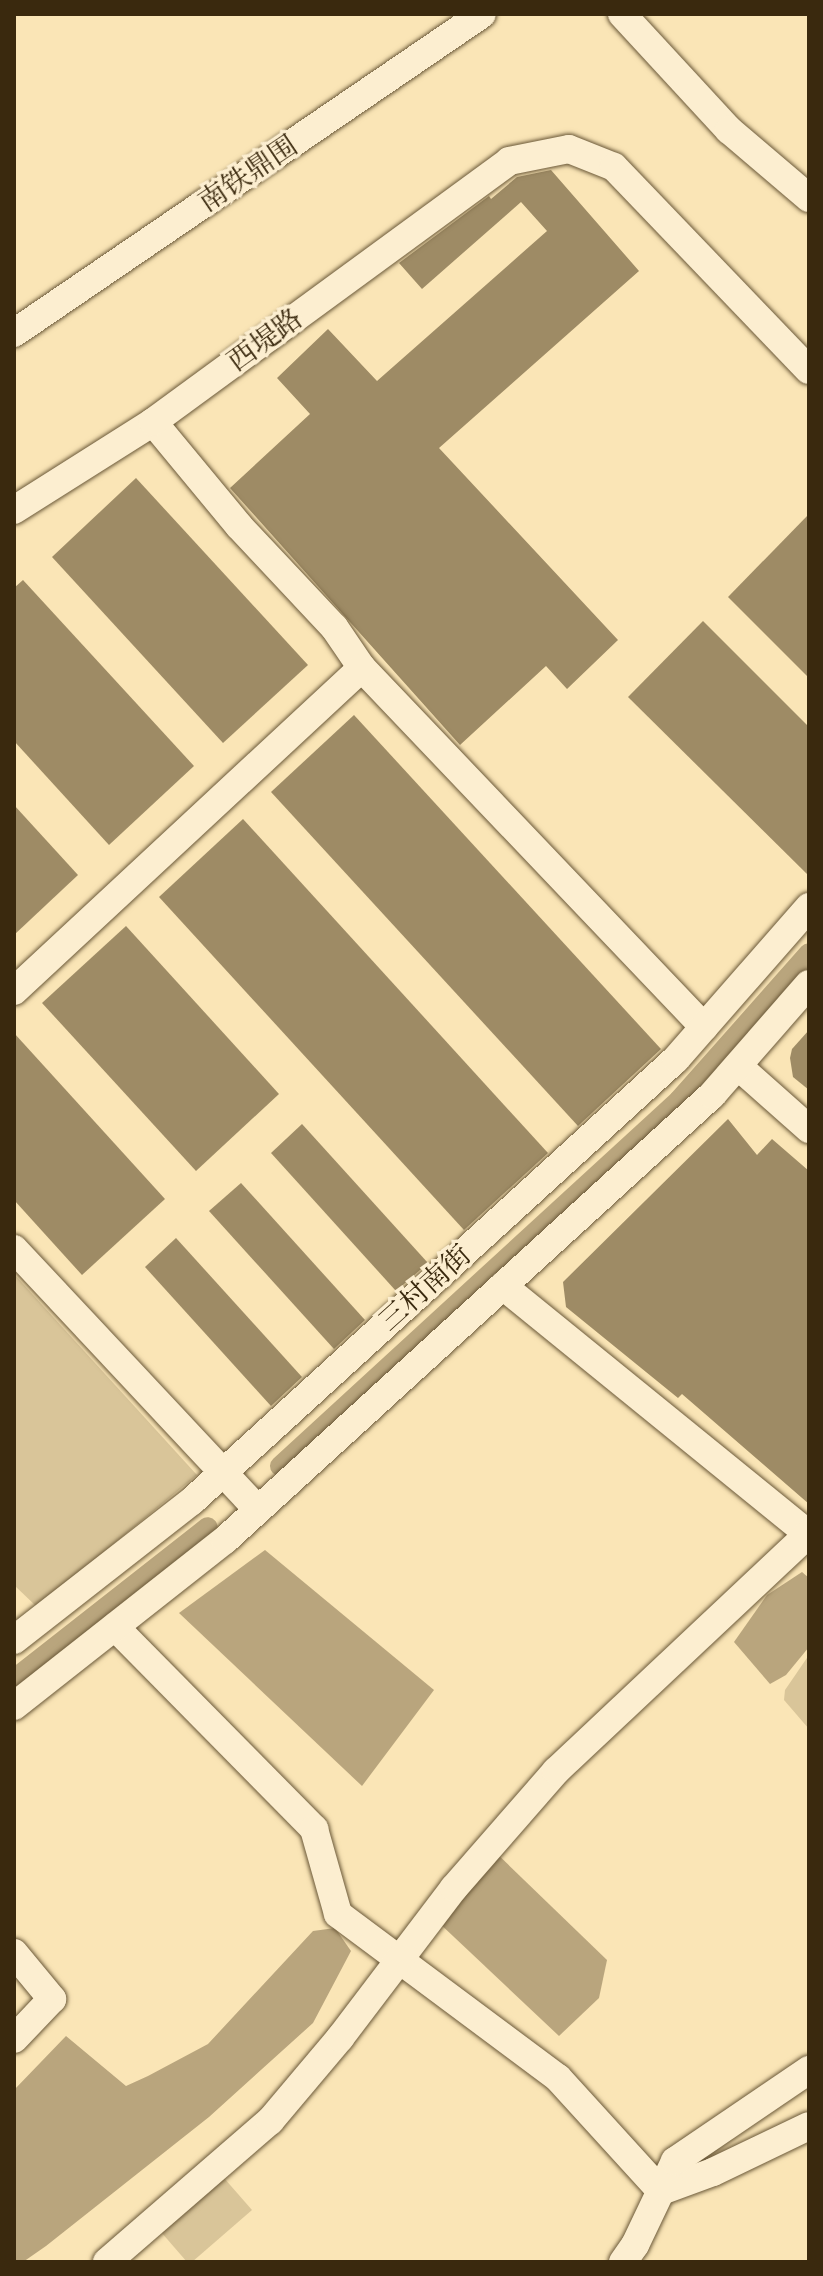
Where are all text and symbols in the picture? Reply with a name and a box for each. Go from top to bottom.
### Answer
street label: 南铁鼎围 [192,129,304,219]
street label: 西堤路 [221,302,309,378]
street label: 三村南街 [372,1238,478,1338]

